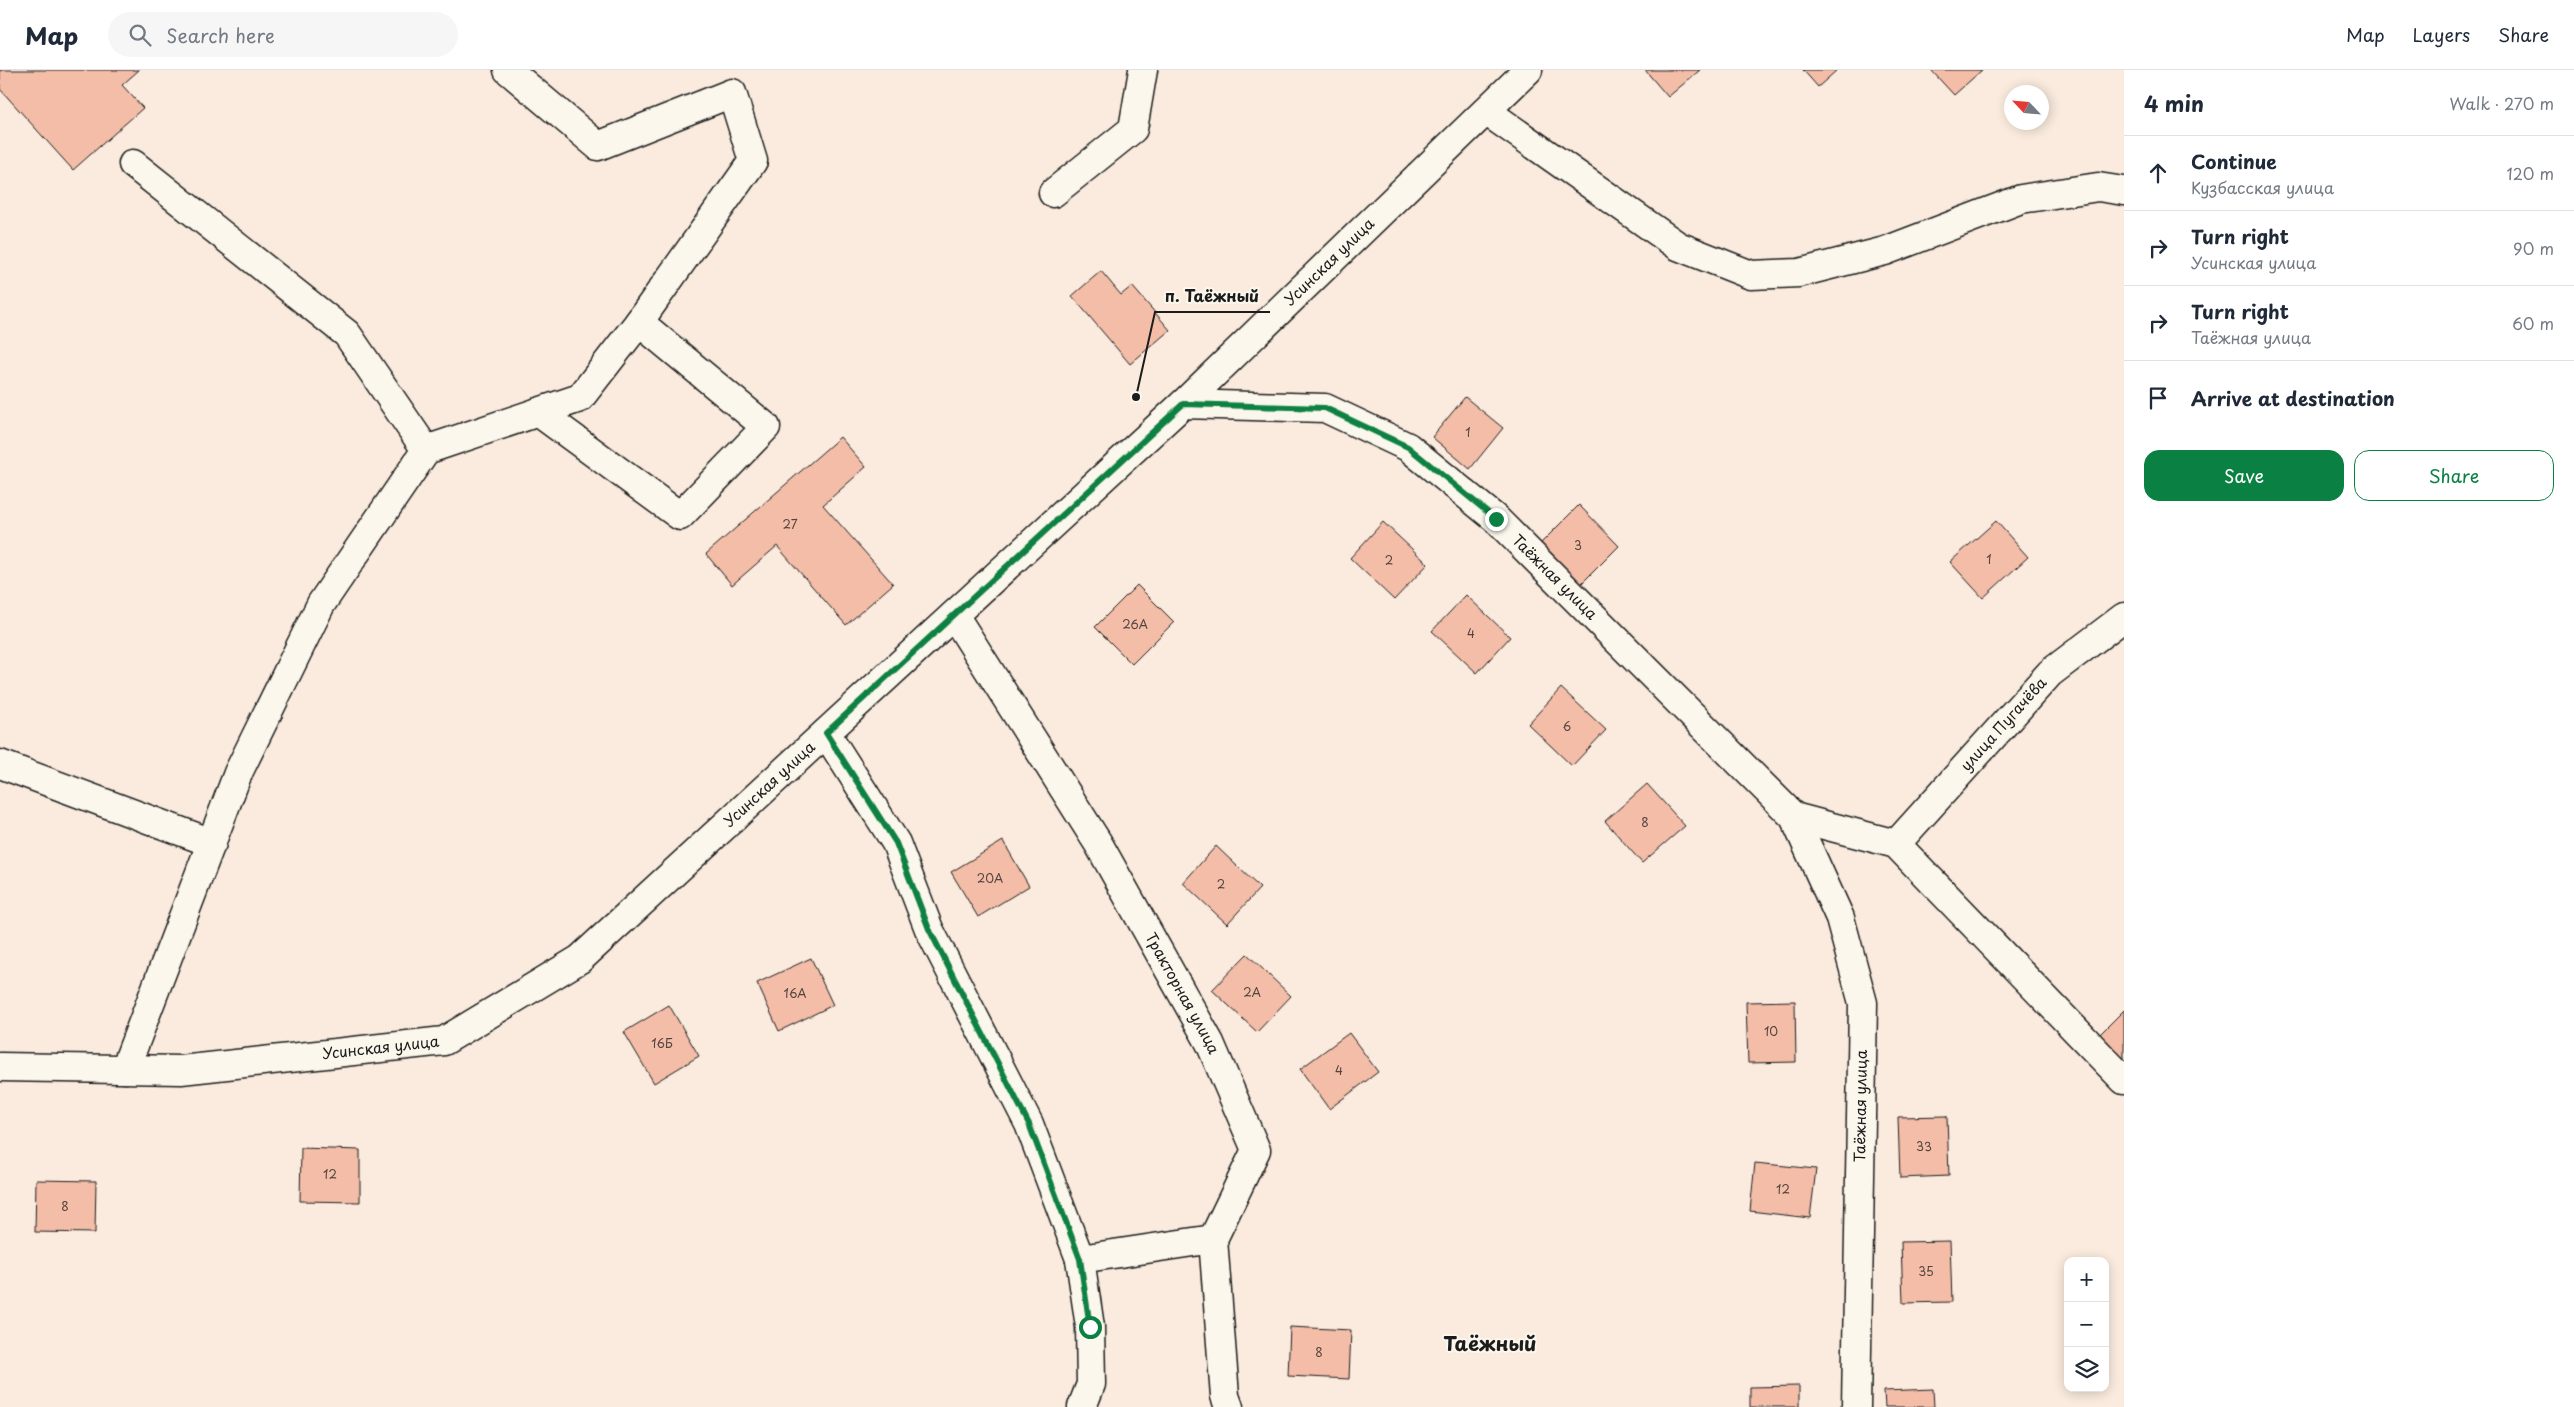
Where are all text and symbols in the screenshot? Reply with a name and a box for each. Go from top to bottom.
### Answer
search box [108,12,458,57]
text: Map [25,17,78,53]
icon: search [126,21,154,49]
text: Search here [166,21,275,49]
text: Map [2346,21,2385,48]
text: Layers [2413,21,2470,48]
text: Share [2498,21,2549,48]
north arrow [2004,85,2049,130]
text: 4 min [2144,87,2204,119]
text: Walk · 270 m [2450,91,2554,115]
text: Continue [2191,147,2277,175]
icon: ahead [2144,159,2172,187]
text: 120 m [2507,161,2554,185]
text: Кузбасская улица [2191,175,2334,199]
street label: Усинская улица [1278,211,1379,310]
text: Turn right [2191,222,2289,250]
icon: right [2144,234,2172,262]
text: 90 m [2513,236,2554,260]
text: Усинская улица [2191,250,2316,274]
callout: п. Таёжный [1155,281,1270,312]
text: п. Таёжный [1165,283,1259,307]
text: Turn right [2191,297,2289,325]
icon: right [2144,309,2172,337]
text: 60 m [2512,311,2554,335]
text: Таёжная улица [2191,325,2311,349]
icon: arrive [2144,384,2172,412]
text: Arrive at destination [2191,384,2395,412]
house number: 1 [1465,423,1471,441]
button: Save [2144,450,2344,501]
button: Share [2354,450,2554,501]
route end [1485,508,1508,531]
house number: 27 [783,515,798,533]
street label: Таёжная улица [1507,528,1604,625]
house number: 3 [1574,536,1582,554]
house number: 1 [1986,550,1992,568]
house number: 2 [1385,551,1393,569]
house number: 26А [1122,615,1148,633]
house number: 4 [1467,624,1475,642]
street label: улица Пугачёва [1954,671,2052,776]
house number: 6 [1563,717,1571,735]
street label: Усинская улица [717,735,820,832]
house number: 8 [1641,813,1649,831]
house number: 20А [977,869,1003,887]
house number: 2 [1217,875,1225,893]
street label: Тракторная улица [1140,928,1227,1058]
house number: 2А [1243,983,1261,1001]
house number: 16А [784,984,807,1002]
house number: 10 [1764,1022,1778,1040]
street label: Усинская улица [321,1029,441,1064]
house number: 16Б [651,1034,673,1052]
street label: Таёжная улица [1847,1049,1872,1162]
house number: 4 [1335,1061,1343,1079]
house number: 33 [1916,1137,1932,1155]
house number: 12 [323,1165,337,1183]
house number: 12 [1776,1180,1790,1198]
house number: 8 [61,1197,69,1215]
map controls [2064,1257,2109,1392]
button: + [2064,1257,2109,1302]
house number: 35 [1918,1262,1934,1280]
button: − [2064,1302,2109,1347]
route start [1079,1316,1102,1339]
district label: Таёжный [1443,1328,1537,1358]
house number: 8 [1315,1343,1323,1361]
button: layers [2064,1347,2109,1392]

